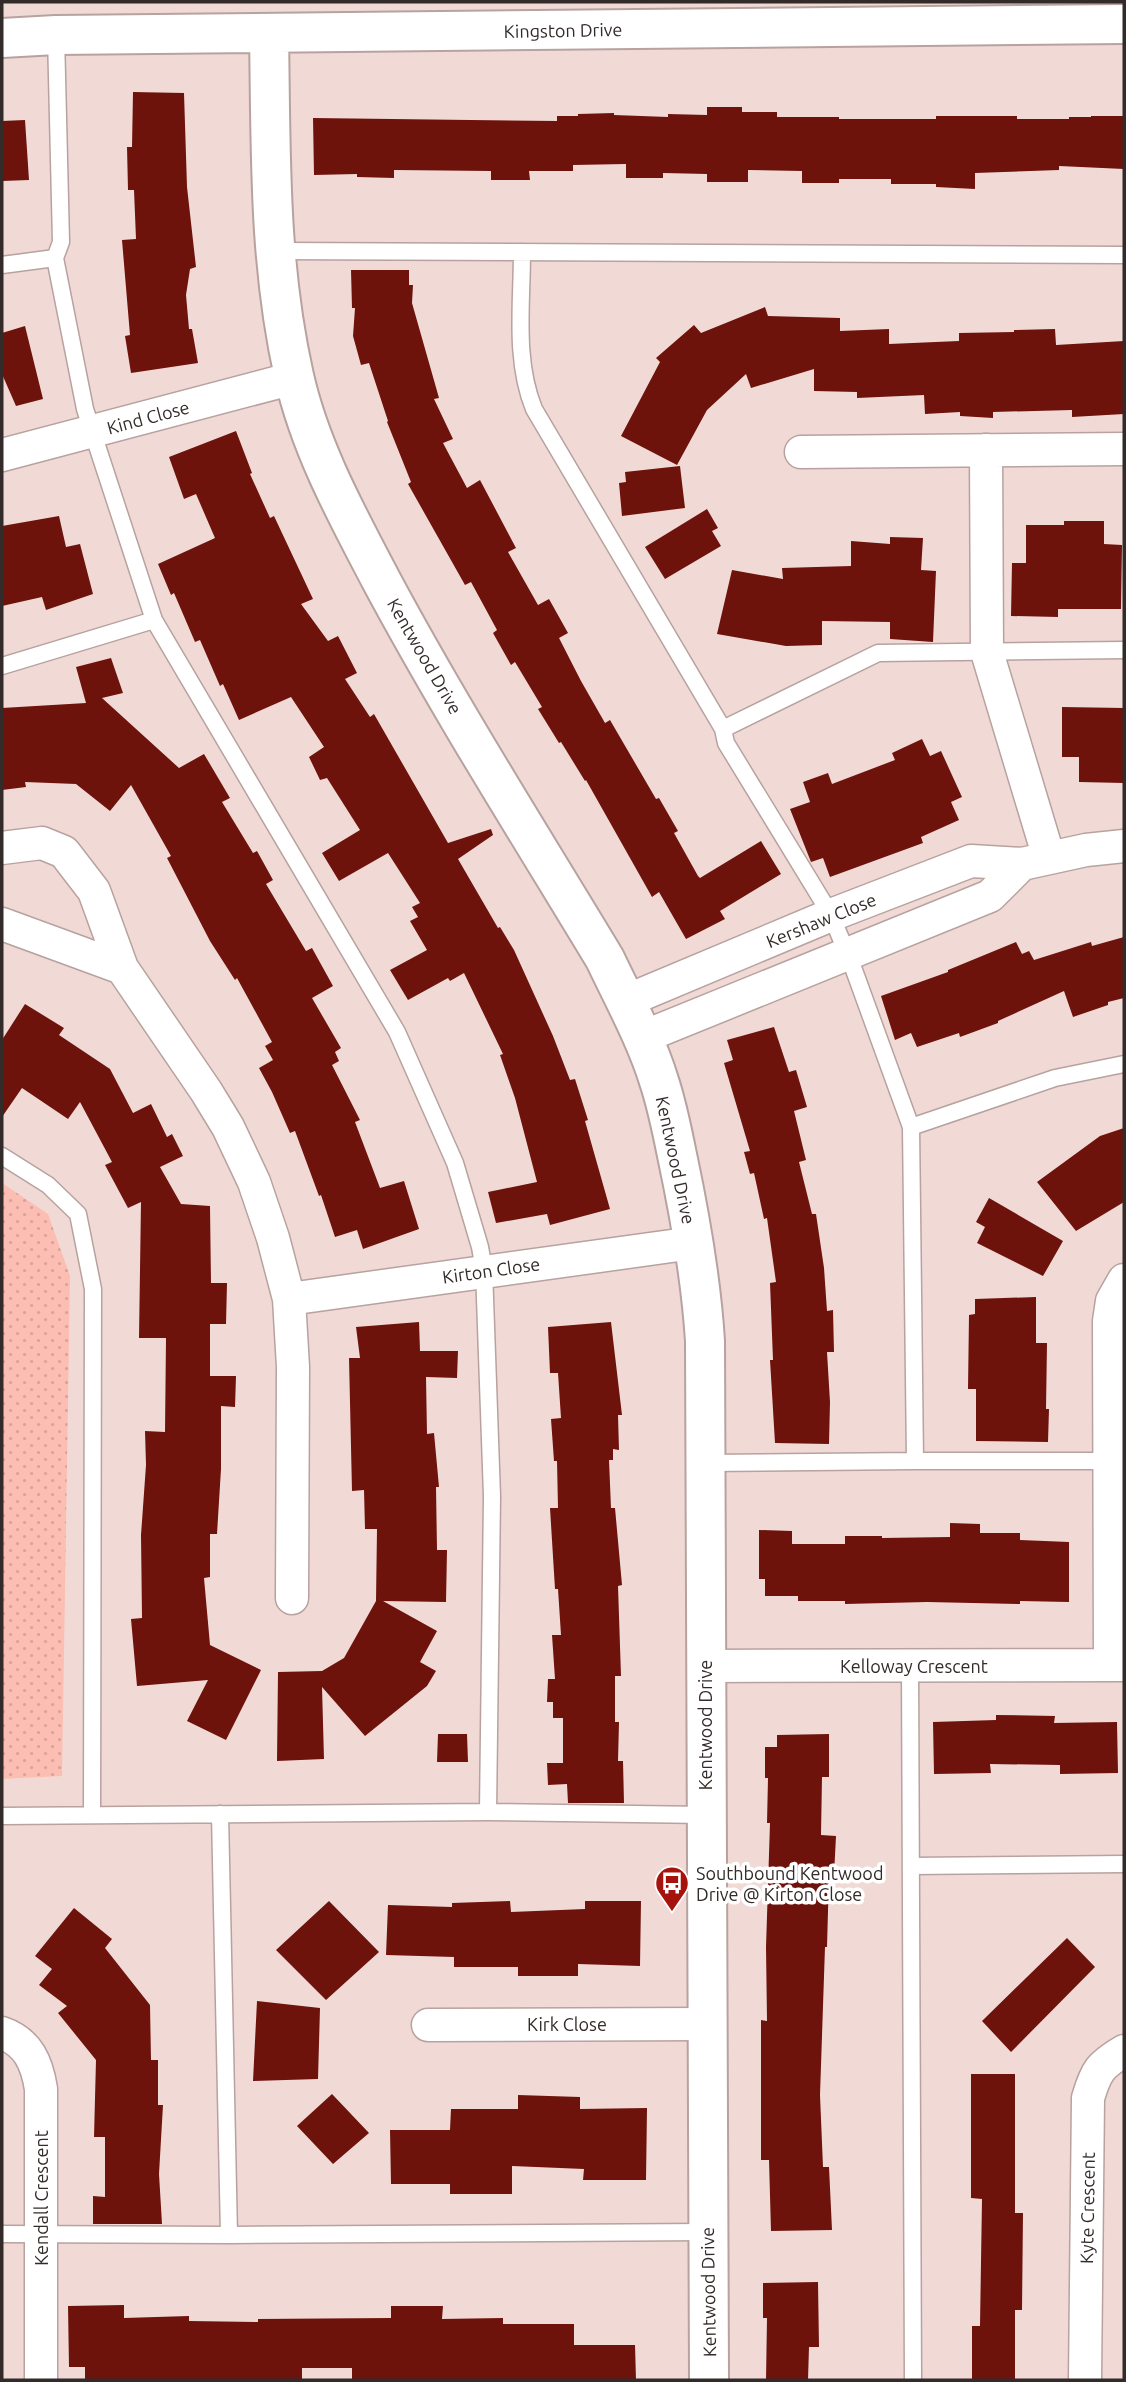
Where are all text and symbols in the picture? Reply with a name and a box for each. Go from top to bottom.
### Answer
street label: Kingston Drive [504,19,622,41]
street label: Kind Close [105,396,191,438]
street label: Kentwood Drive [384,595,466,717]
street label: Kershaw Close [763,889,879,951]
street label: Kentwood Drive [653,1094,699,1226]
street label: Kirton Close [441,1253,541,1287]
street label: Kelloway Crescent [840,1656,988,1676]
street label: Kentwood Drive [695,1660,715,1790]
place label: Southbound Kentwood Drive @ Kirton Close [696,1863,883,1904]
bus stop icon: Southbound Kentwood Drive @ Kirton Close [653,1864,691,1913]
street label: Kirk Close [527,2014,607,2034]
street label: Kendall Crescent [31,2130,51,2266]
street label: Kyte Crescent [1076,2152,1098,2264]
street label: Kentwood Drive [697,2227,719,2357]

